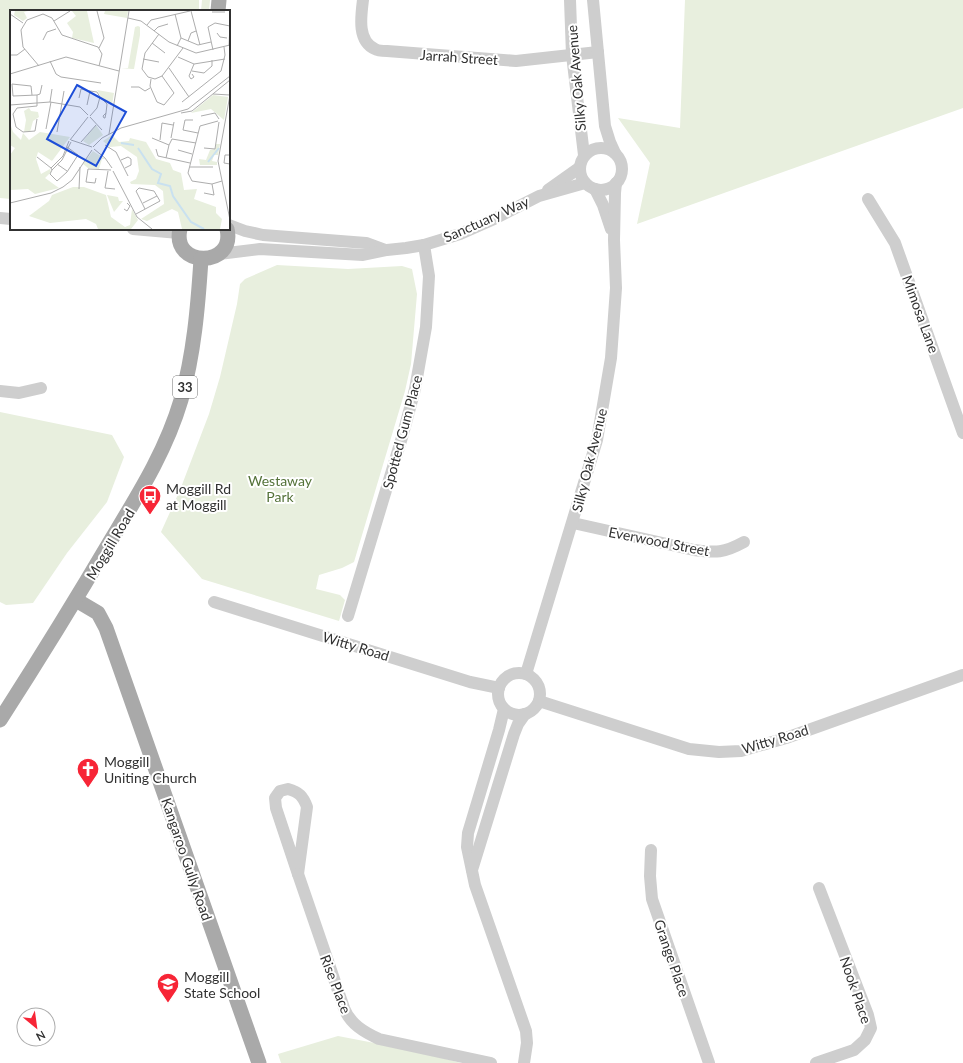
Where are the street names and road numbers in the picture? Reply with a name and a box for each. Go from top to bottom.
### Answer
street label: Silky Oak Avenue [563,24,589,132]
street label: Jarrah Street [420,46,498,68]
street label: Sanctuary Way [441,192,532,245]
street label: Mimosa Lane [899,273,943,355]
street label: Spotted Gum Place [379,373,425,491]
road number: 33 [173,376,197,398]
street label: Silky Oak Avenue [568,406,610,514]
street label: Moggill Road [82,505,138,583]
street label: Everwood Street [607,523,711,559]
street label: Witty Road [321,628,391,664]
street label: Witty Road [740,721,810,757]
street label: Kangaroo Gully Road [158,795,216,923]
street label: Grange Place [651,917,693,999]
street label: Rise Place [317,952,355,1016]
street label: Nook Place [837,954,875,1026]

